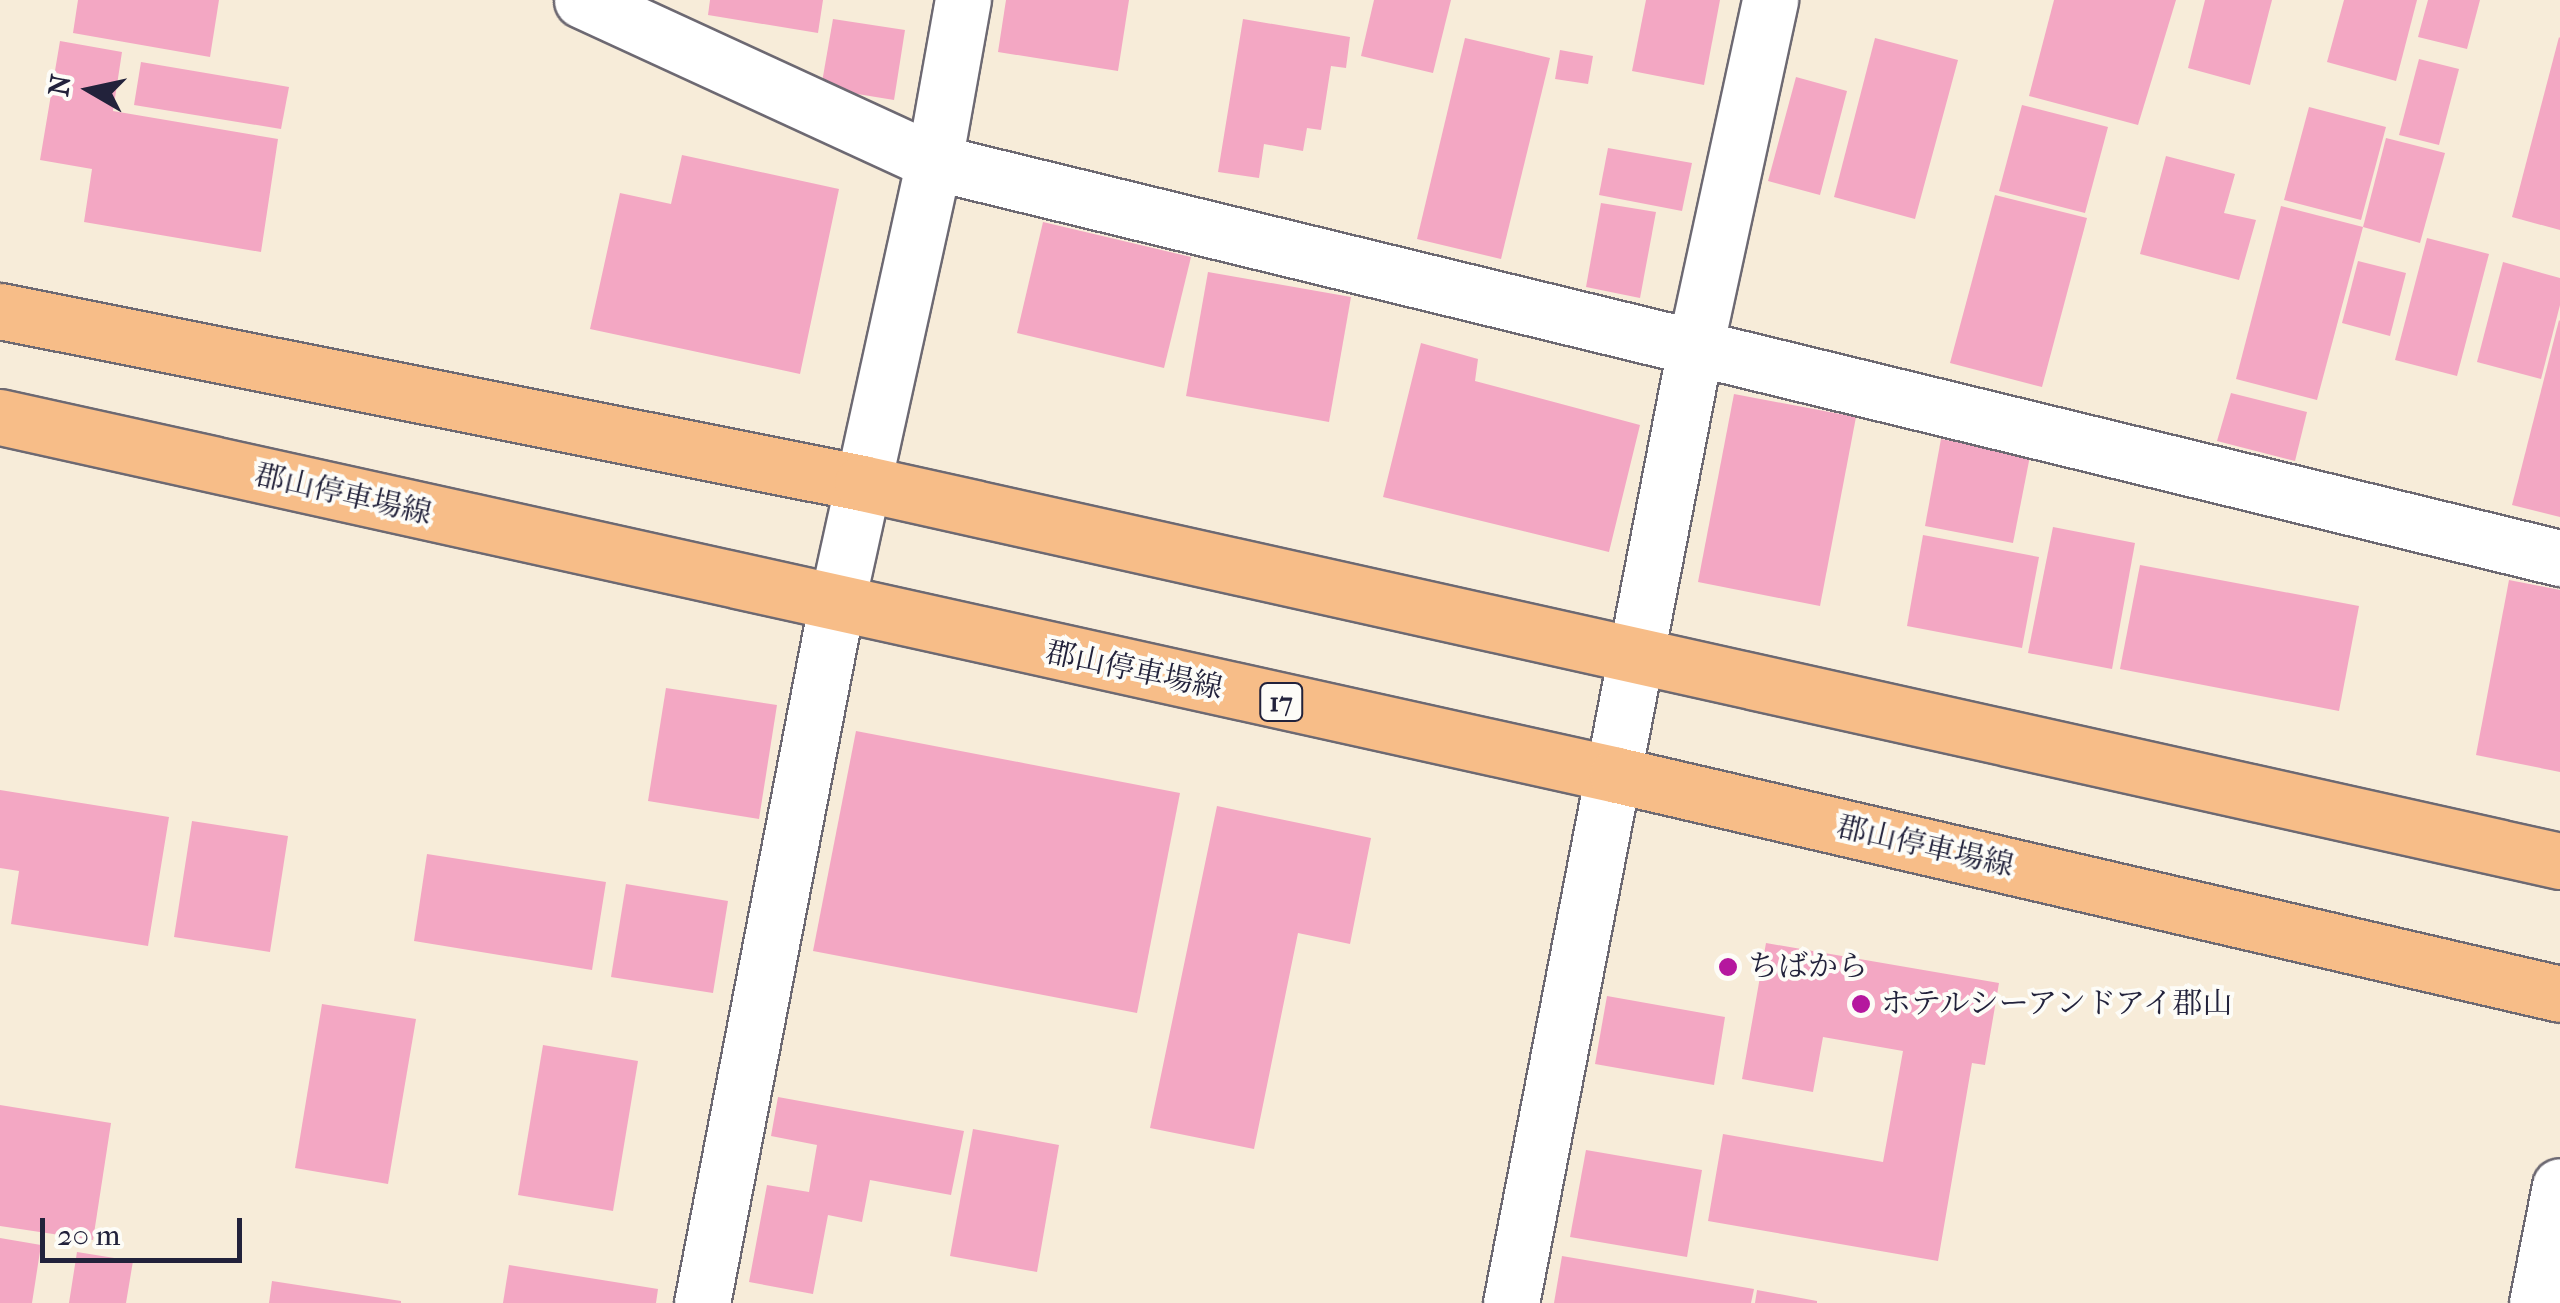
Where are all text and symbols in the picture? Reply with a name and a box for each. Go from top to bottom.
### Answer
north arrow [40,40,140,140]
text: N [42,72,78,98]
street label: 郡山停車場線 [251,457,435,533]
street label: 郡山停車場線 [1042,635,1226,707]
road number: 17 [1258,679,1304,725]
street label: 郡山停車場線 [1833,809,2017,885]
place label: ちばから [1748,949,1868,985]
marker: ちばから [1717,956,1739,978]
place label: ホテルシーアンドアイ郡山 [1881,986,2241,1022]
marker: ホテルシーアンドアイ郡山 [1850,993,1872,1015]
scale bar [45,1198,248,1260]
text: 20 m [57,1218,120,1253]

